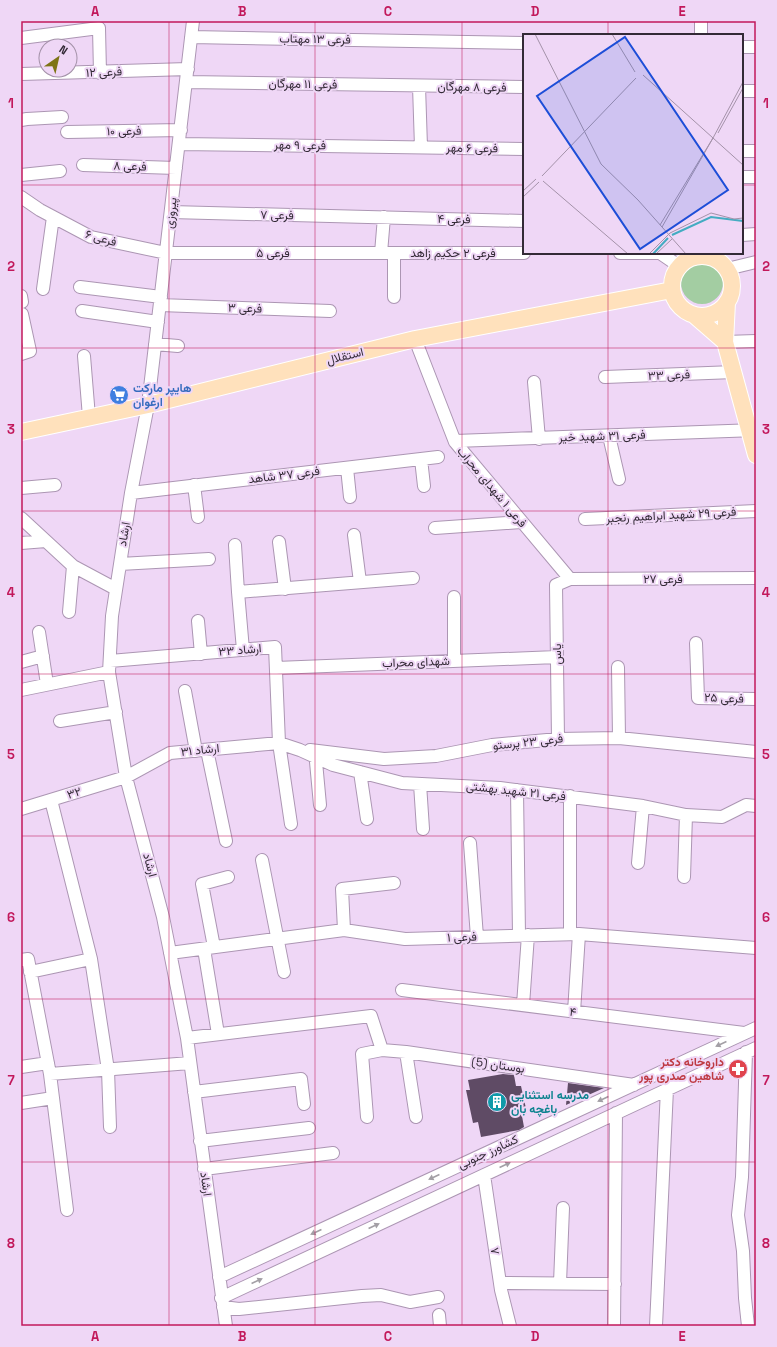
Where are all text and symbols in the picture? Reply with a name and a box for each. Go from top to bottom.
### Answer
text: A [91,3,100,20]
text: B [238,3,247,20]
text: C [384,3,392,20]
text: D [531,3,540,20]
text: E [678,3,686,20]
street label: فرعی ۱۳ مهتاب [279,30,351,48]
inset map [523,34,743,254]
north arrow [38,38,78,78]
text: N [57,42,71,58]
street label: فرعی ۱۲ [86,63,122,81]
street label: فرعی ۱۱ مهرگان [268,75,338,93]
street label: فرعی ۸ مهرگان [437,78,507,96]
text: 1 [8,95,14,112]
text: 1 [763,95,769,112]
street label: فرعی ۱۰ [106,123,142,139]
street label: فرعی ۹ مهر [273,137,326,153]
street label: فرعی ۶ مهر [445,140,498,156]
street label: فرعی ۸ [113,157,147,175]
street label: پیروزی [161,197,181,229]
street label: فرعی ۷ [260,207,294,223]
street label: فرعی ۴ [437,211,471,227]
street label: فرعی ۶ [83,226,119,250]
street label: فرعی ۵ [256,245,290,261]
street label: فرعی ۲ حکیم زاهد [410,245,496,261]
text: 2 [7,258,15,275]
text: 2 [762,258,770,275]
street label: فرعی ۳ [228,299,262,317]
street label: استقلال [325,344,365,368]
street label: فرعی ۳۳ [648,366,690,384]
place label: هایپر مارکت ارغوان [133,380,191,410]
supermarket icon: هایپر مارکت ارغوان [108,384,130,406]
text: 3 [7,421,15,438]
text: 3 [762,421,770,438]
street label: فرعی ۳۱ شهید خیر [557,426,646,446]
street label: فرعی ۱ شهدای محراب [454,443,530,531]
street label: فرعی ۳۷ شاهد [247,463,321,487]
street label: فرعی ۲۹ شهید ابراهیم رنجبر [604,504,737,526]
street label: ارشاد [114,521,134,547]
street label: فرعی ۲۷ [643,571,683,587]
text: 4 [7,584,15,601]
text: 4 [762,584,770,601]
street label: ارشاد ۳۳ [218,640,262,660]
street label: یاس [549,643,565,665]
street label: شهدای محراب [382,653,450,671]
street label: فرعی ۲۵ [704,689,744,707]
street label: فرعی ۲۳ پرستو [492,730,564,754]
street label: ارشاد ۳۱ [180,740,220,760]
text: 5 [7,746,15,763]
text: 5 [762,746,770,763]
street label: فرعی ۲۱ شهید بهشتی [465,778,567,804]
street label: ۳۲ [65,783,83,803]
street label: ارشاد [139,851,161,879]
text: 6 [7,909,15,926]
text: 6 [762,909,770,926]
street label: فرعی ۱ [447,928,477,946]
street label: ۴ [569,1004,578,1020]
one-way arrow [715,1041,726,1047]
street label: بوستان (5) [470,1053,526,1077]
place label: داروخانه دکتر شاهین صدری پور [638,1054,724,1084]
pharmacy icon: داروخانه دکتر شاهین صدری پور [727,1058,749,1080]
text: 7 [7,1072,15,1089]
text: 7 [762,1072,770,1089]
place label: مدرسه استثنایی باغچه بان [511,1087,590,1117]
building icon: مدرسه استثنایی باغچه بان [486,1091,508,1113]
one-way arrow [597,1096,609,1102]
street label: کشاورز جنوبی [455,1131,521,1173]
one-way arrow [499,1162,510,1168]
street label: ارشاد [196,1171,216,1197]
one-way arrow [428,1174,440,1180]
one-way arrow [369,1223,380,1229]
one-way arrow [311,1229,322,1235]
text: 8 [7,1235,15,1252]
text: 8 [762,1235,770,1252]
street label: ۷ [487,1246,503,1256]
one-way arrow [251,1278,262,1284]
text: A [91,1328,100,1345]
text: B [238,1328,247,1345]
text: C [384,1328,392,1345]
text: D [531,1328,540,1345]
text: E [678,1328,686,1345]

